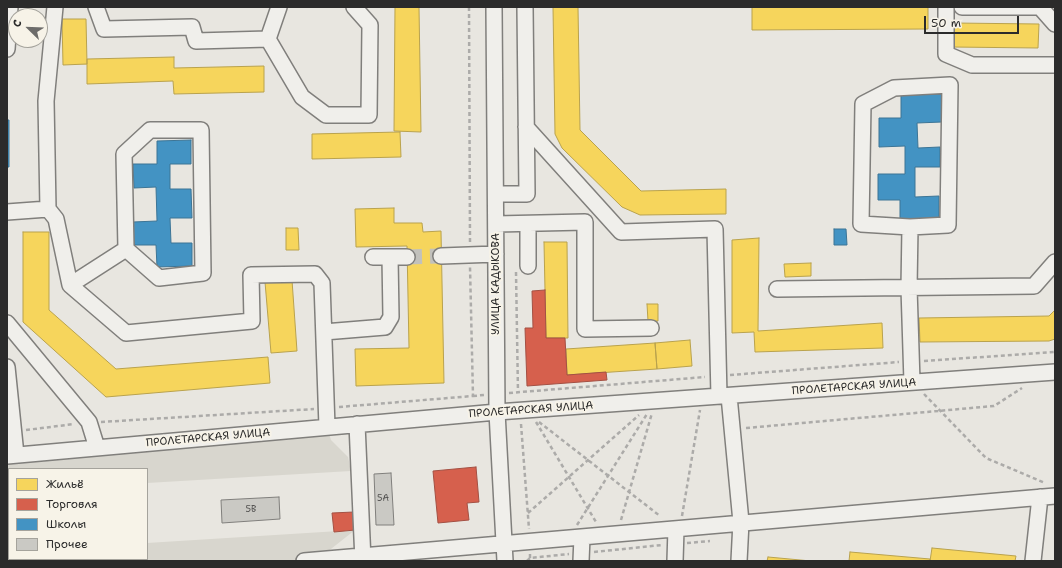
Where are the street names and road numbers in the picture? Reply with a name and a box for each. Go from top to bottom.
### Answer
street label: УЛИЦА КАДЫКОВА [489,233,503,335]
street label: ПРОЛЕТАРСКАЯ УЛИЦА [791,376,917,398]
street label: ПРОЛЕТАРСКАЯ УЛИЦА [468,399,594,421]
street label: ПРОЛЕТАРСКАЯ УЛИЦА [145,426,271,450]

